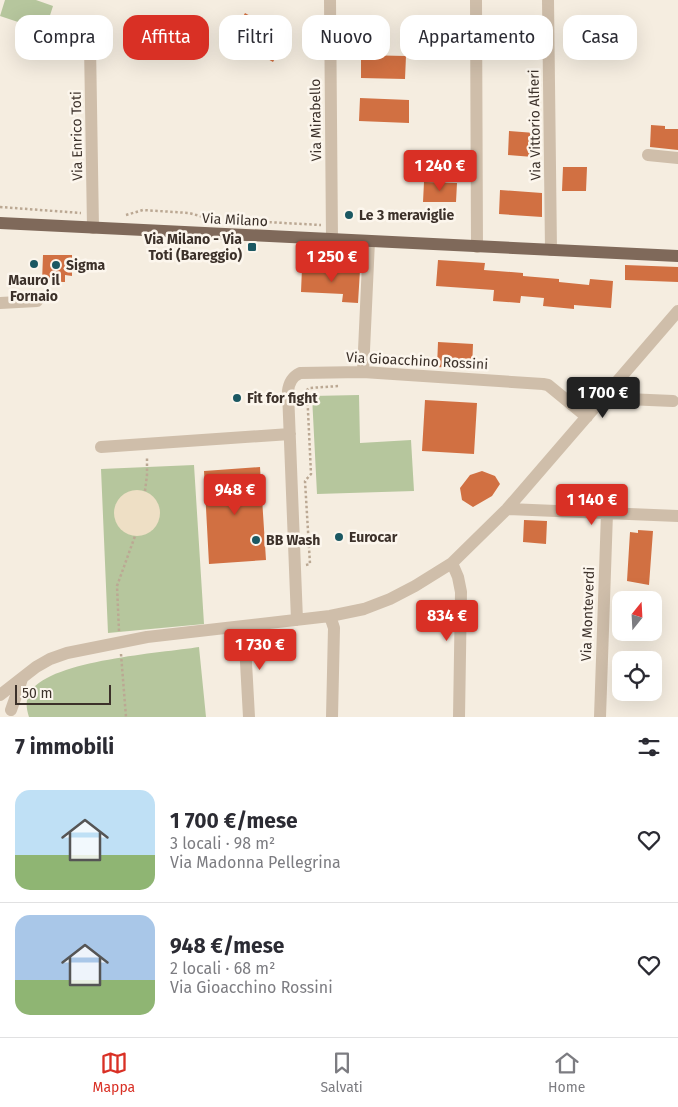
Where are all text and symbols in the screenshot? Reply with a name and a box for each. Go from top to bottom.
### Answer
chip: Compra [15,15,113,60]
chip: Affitta [123,15,209,60]
chip: Filtri [219,15,292,60]
chip: Nuovo [302,15,390,60]
chip: Appartamento [400,15,553,60]
chip: Casa [563,15,637,60]
street label: Via Vittorio Alfieri [526,69,544,181]
street label: Via Mirabello [307,79,325,161]
street label: Via Enrico Toti [68,91,86,181]
pin: 1 240 € [394,150,486,192]
text: 1 240 € [415,156,465,175]
place label: Le 3 meraviglie [359,207,455,224]
marker: Le 3 meraviglie [343,209,355,221]
street label: Via Milano [202,210,268,230]
place label: Via Milano - Via Toti (Bareggio) [143,231,242,264]
pin: 1 250 € [286,240,378,283]
marker: Via Milano - Via Toti (Bareggio) [246,241,258,253]
text: 1 250 € [307,247,357,266]
place label: Sigma [66,257,105,274]
marker: Mauro il Fornaio [28,258,40,270]
marker: Sigma [50,259,62,271]
place label: Mauro il Fornaio [8,272,61,305]
street label: Via Gioacchino Rossini [345,349,489,373]
pin: 1 700 € [557,376,649,419]
text: 1 700 € [578,383,628,402]
place label: Fit for fight [247,390,318,407]
marker: Fit for fight [231,392,243,404]
pin: 948 € [200,474,270,516]
text: 948 € [215,480,255,499]
pin: 1 140 € [546,484,638,526]
text: 1 140 € [567,490,617,509]
place label: Eurocar [349,529,398,546]
marker: Eurocar [333,531,345,543]
place label: BB Wash [266,532,320,549]
marker: BB Wash [250,534,262,546]
street label: Via Monteverdi [578,566,598,662]
north arrow [612,591,662,641]
map controls [612,591,662,701]
pin: 834 € [412,600,482,642]
text: 834 € [427,606,467,625]
pin: 1 730 € [214,628,306,671]
text: 1 730 € [235,635,285,654]
button: locate [612,651,662,701]
scale bar [15,682,111,705]
text: 50 m [22,685,53,702]
icon: filters [635,733,663,761]
text: 7 immobili [15,734,114,760]
text: 1 700 €/mese [170,808,298,834]
icon: home [55,810,115,870]
icon: heart [635,826,663,854]
text: 3 locali · 98 m² [170,834,275,853]
text: Via Madonna Pellegrina [170,853,341,872]
text: 948 €/mese [170,933,284,959]
icon: home [55,935,115,995]
icon: heart [635,951,663,979]
text: 2 locali · 68 m² [170,959,275,978]
text: Via Gioacchino Rossini [170,978,333,997]
tab: Mappa [93,1049,135,1096]
tab: Salvati [320,1049,363,1096]
tab: Home [548,1049,585,1096]

